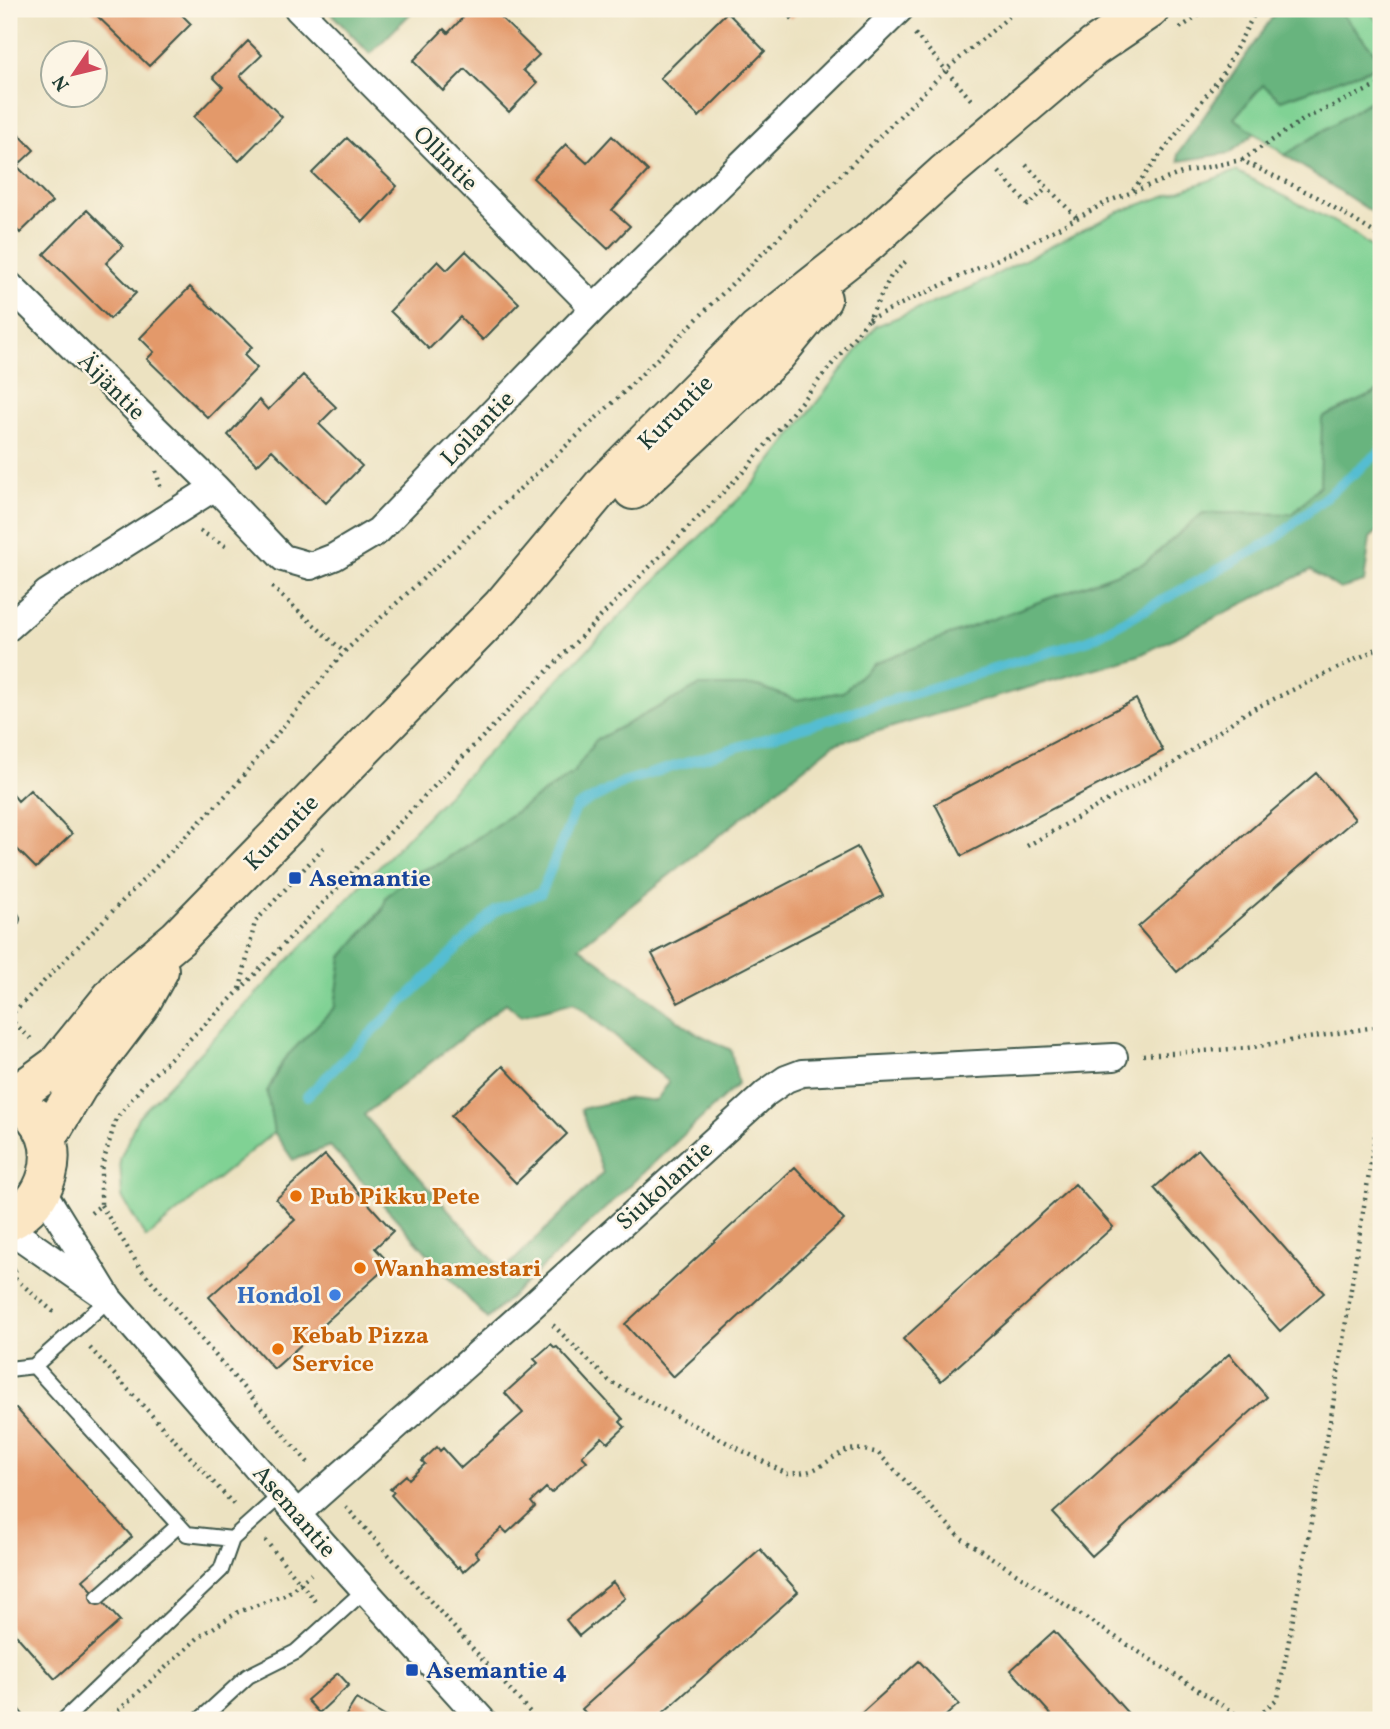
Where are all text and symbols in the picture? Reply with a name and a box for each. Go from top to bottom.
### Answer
north arrow [38,38,108,108]
text: N [47,69,76,96]
street label: Ollintie [404,119,485,200]
street label: Äijäntie [69,346,152,429]
street label: Kuruntie [631,368,722,459]
street label: Loilantie [434,384,523,475]
street label: Kuruntie [237,787,328,879]
place label: Asemantie [309,863,431,897]
marker: Asemantie [287,870,303,886]
street label: Siukolantie [609,1134,721,1239]
place label: Pub Pikku Pete [310,1181,480,1215]
marker: Pub Pikku Pete [288,1188,304,1204]
place label: Wanhamestari [374,1253,542,1287]
marker: Wanhamestari [352,1260,368,1276]
place label: Hondol [237,1280,321,1314]
marker: Hondol [327,1287,343,1303]
place label: Kebab Pizza Service [292,1320,429,1382]
marker: Kebab Pizza Service [270,1341,286,1357]
street label: Asemantie [244,1458,343,1566]
place label: Asemantie 4 [426,1655,567,1689]
marker: Asemantie 4 [404,1662,420,1678]

